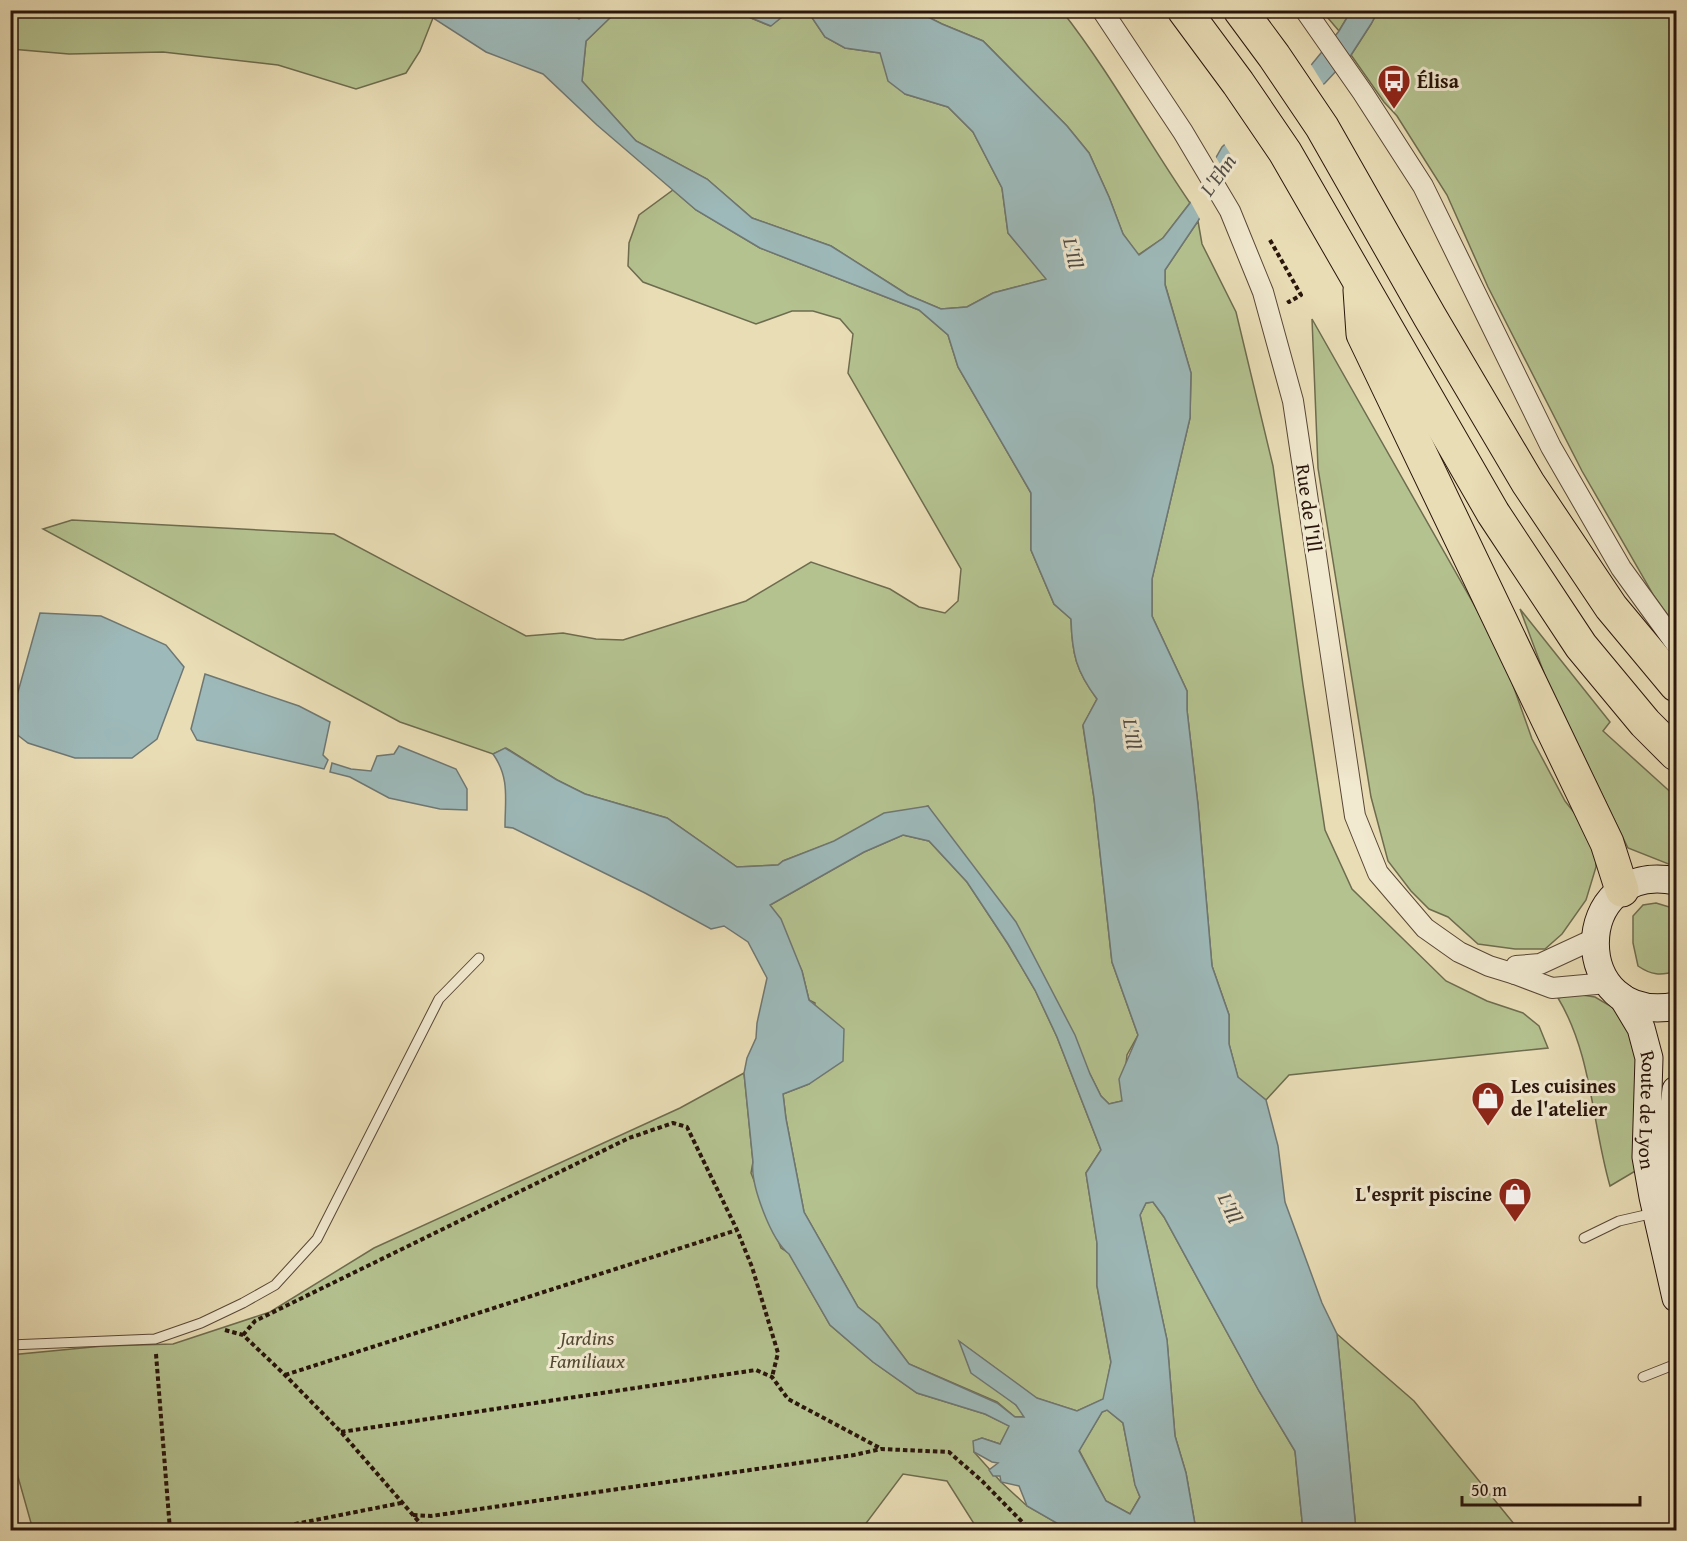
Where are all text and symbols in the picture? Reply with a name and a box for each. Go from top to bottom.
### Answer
bus stop icon: Élisa [1376,63,1412,110]
place label: Élisa [1417,66,1460,95]
water label: L'Ehn [1191,147,1244,203]
water label: L'Ill [1055,234,1092,271]
street label: Rue de l'Ill [1289,462,1330,554]
water label: L'Ill [1115,716,1150,751]
street label: Route de Lyon [1632,1047,1665,1171]
place label: Les cuisines de l'atelier [1511,1071,1616,1123]
shop icon: Les cuisines de l'atelier [1470,1080,1506,1127]
shop icon: L'esprit piscine [1497,1176,1533,1223]
place label: L'esprit piscine [1356,1179,1492,1208]
water label: L'Ill [1210,1187,1251,1228]
park label: Jardins Familiaux [548,1323,625,1375]
scale bar [1462,1469,1640,1507]
text: 50 m [1471,1476,1507,1503]

